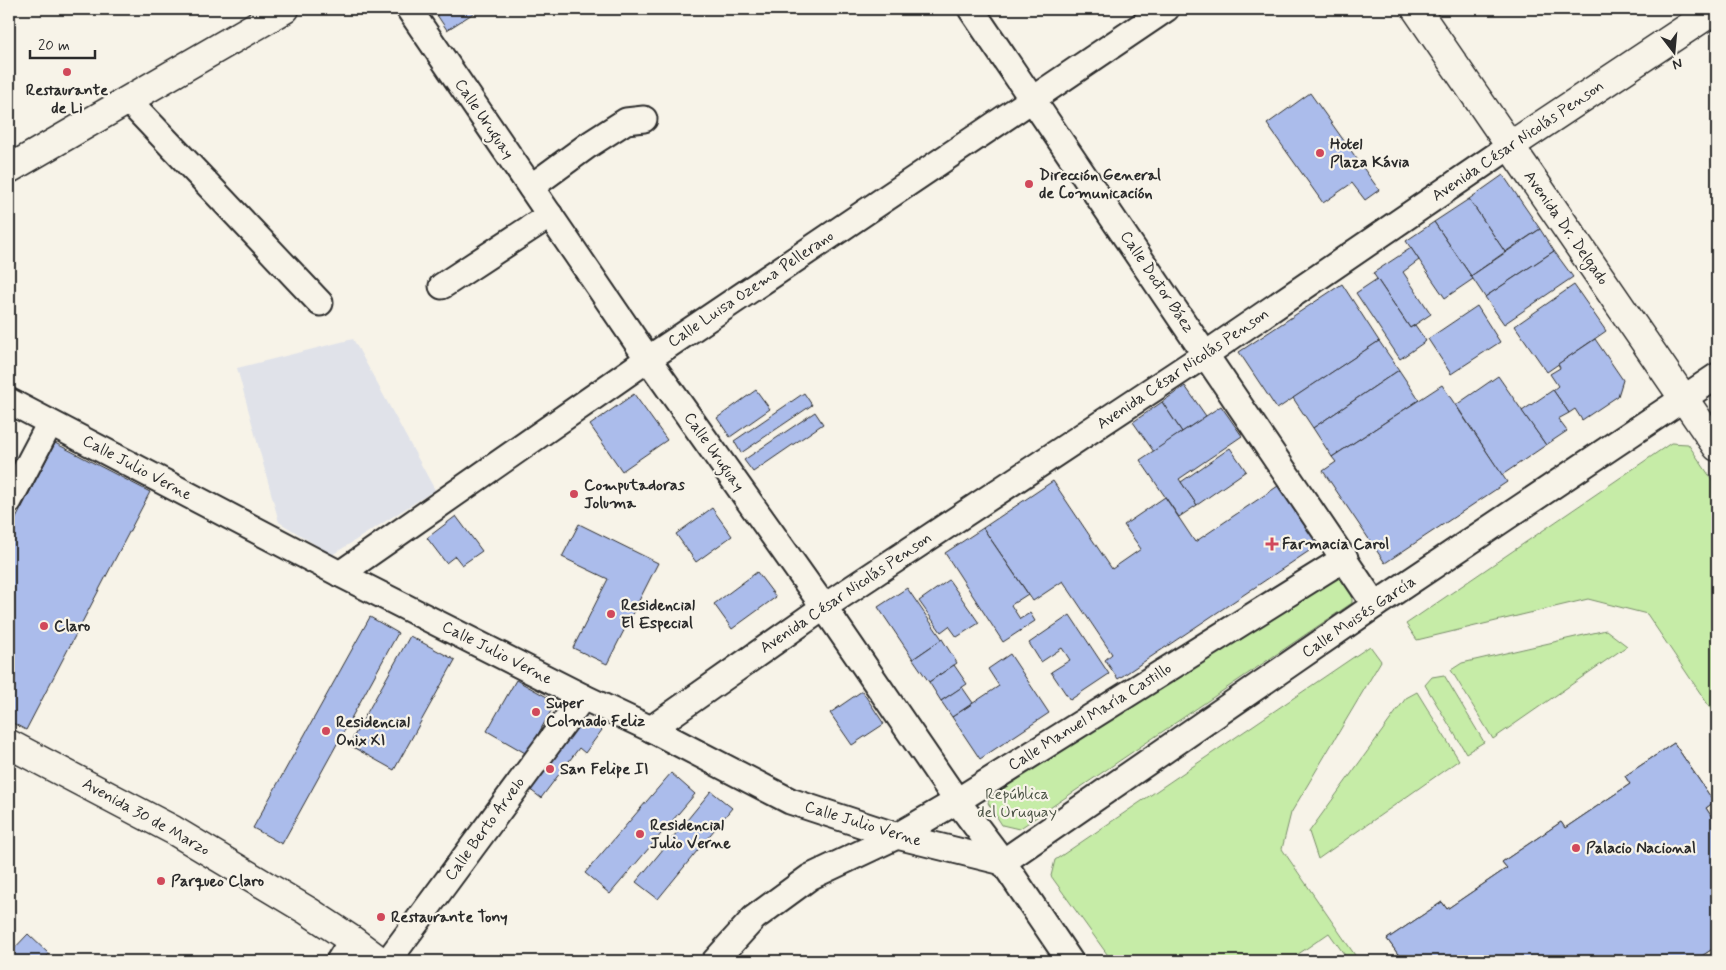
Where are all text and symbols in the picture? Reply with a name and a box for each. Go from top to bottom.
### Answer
scale bar [30,28,95,60]
north arrow [1648,28,1698,78]
text: 20 m [38,36,70,56]
text: N [1670,54,1684,73]
marker: Restaurante de Li [61,66,73,78]
street label: Calle Uruguay [449,75,519,164]
street label: Avenida César Nicolás Penson [1428,75,1608,207]
place label: Restaurante de Li [26,80,108,119]
place label: Hotel Plaza Kávia [1330,134,1410,173]
marker: Hotel Plaza Kávia [1314,147,1326,159]
place label: Dirección General de Comunicación [1039,165,1161,204]
street label: Avenida Dr. Delgado [1518,167,1613,290]
marker: Dirección General de Comunicación [1023,178,1035,190]
street label: Calle Luisa Ozema Pellerano [664,226,838,352]
street label: Calle Doctor Báez [1115,227,1199,337]
street label: Avenida César Nicolás Penson [1093,303,1273,435]
street label: Calle Uruguay [678,408,749,496]
street label: Calle Julio Verne [79,430,196,506]
place label: Computadoras Joluma [584,475,686,514]
marker: Computadoras Joluma [568,488,580,500]
street label: Avenida César Nicolás Penson [756,527,936,659]
place label: Farmacia Carol [1282,534,1389,555]
marker: Farmacia Carol [1266,538,1278,550]
street label: Calle Moisés García [1298,571,1420,663]
place label: Residencial El Especial [621,595,695,634]
marker: Residencial El Especial [605,608,617,620]
place label: Claro [54,616,91,637]
street label: Calle Julio Verne [438,616,556,690]
marker: Claro [38,620,50,632]
street label: Calle Manuel María Castillo [1004,658,1176,776]
place label: Super Colmado Feliz [546,693,645,732]
marker: Super Colmado Feliz [530,706,542,718]
place label: Residencial Onix XI [336,712,410,751]
marker: Residencial Onix XI [320,725,332,737]
place label: San Felipe II [560,759,649,780]
marker: San Felipe II [544,763,556,775]
street label: Avenida 30 de Marzo [79,773,213,861]
street label: Calle Berto Arvelo [440,773,530,885]
park label: República del Uruguay [977,784,1057,823]
street label: Calle Julio Verne [802,796,924,852]
place label: Residencial Julio Verne [650,815,731,854]
marker: Residencial Julio Verne [634,828,646,840]
place label: Palacio Nacional [1586,838,1696,859]
marker: Palacio Nacional [1570,842,1582,854]
place label: Parqueo Claro [171,871,264,892]
marker: Parqueo Claro [155,875,167,887]
place label: Restaurante Tony [391,907,508,928]
marker: Restaurante Tony [375,911,387,923]

